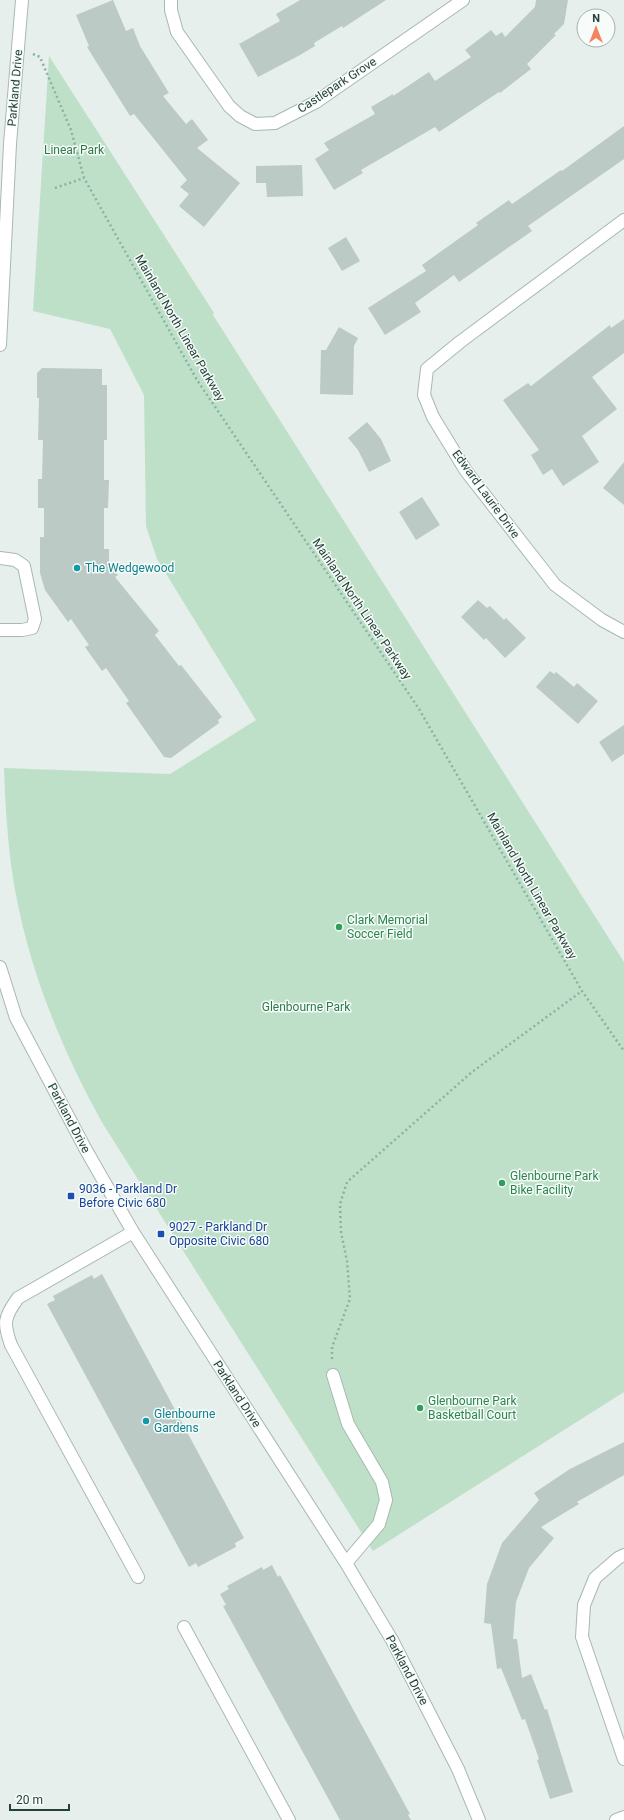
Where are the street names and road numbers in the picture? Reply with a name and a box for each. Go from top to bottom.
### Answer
street label: Parkland Drive [5,49,25,127]
street label: Castlepark Grove [295,54,379,116]
street label: Mainland North Linear Parkway [132,252,228,404]
street label: Edward Laurie Drive [449,447,523,541]
street label: Mainland North Linear Parkway [310,536,415,682]
street label: Mainland North Linear Parkway [484,810,580,962]
street label: Parkland Drive [45,1081,93,1155]
street label: Parkland Drive [210,1358,264,1430]
street label: Parkland Drive [383,1633,431,1707]

